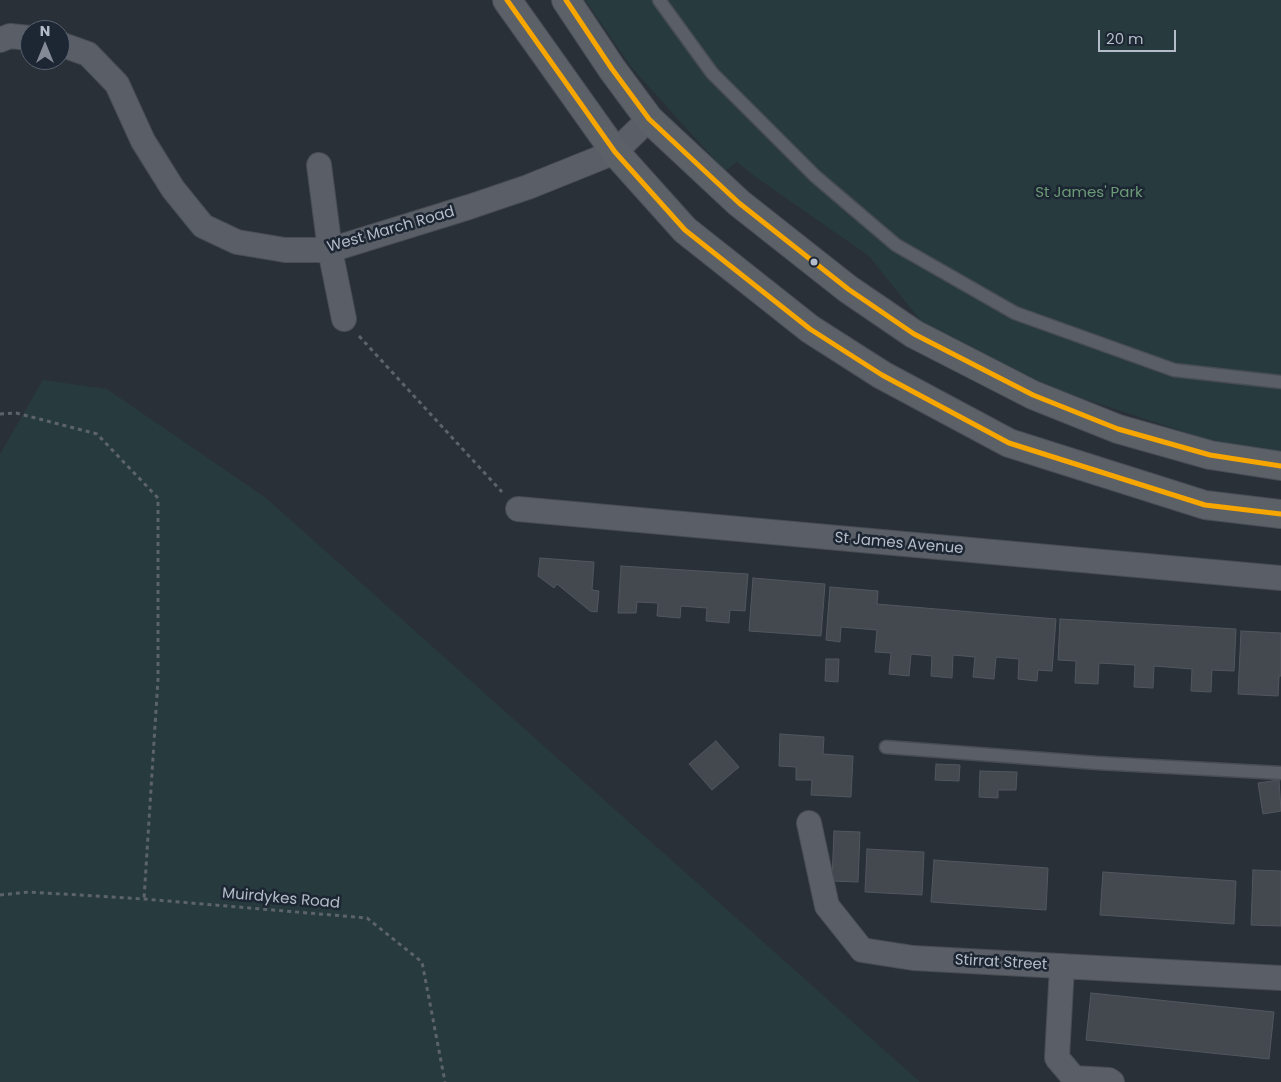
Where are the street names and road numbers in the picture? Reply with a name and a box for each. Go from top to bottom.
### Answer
street label: West March Road [325,203,457,257]
street label: St James Avenue [834,529,964,559]
street label: Muirdykes Road [221,885,341,913]
street label: Stirrat Street [954,952,1048,974]

